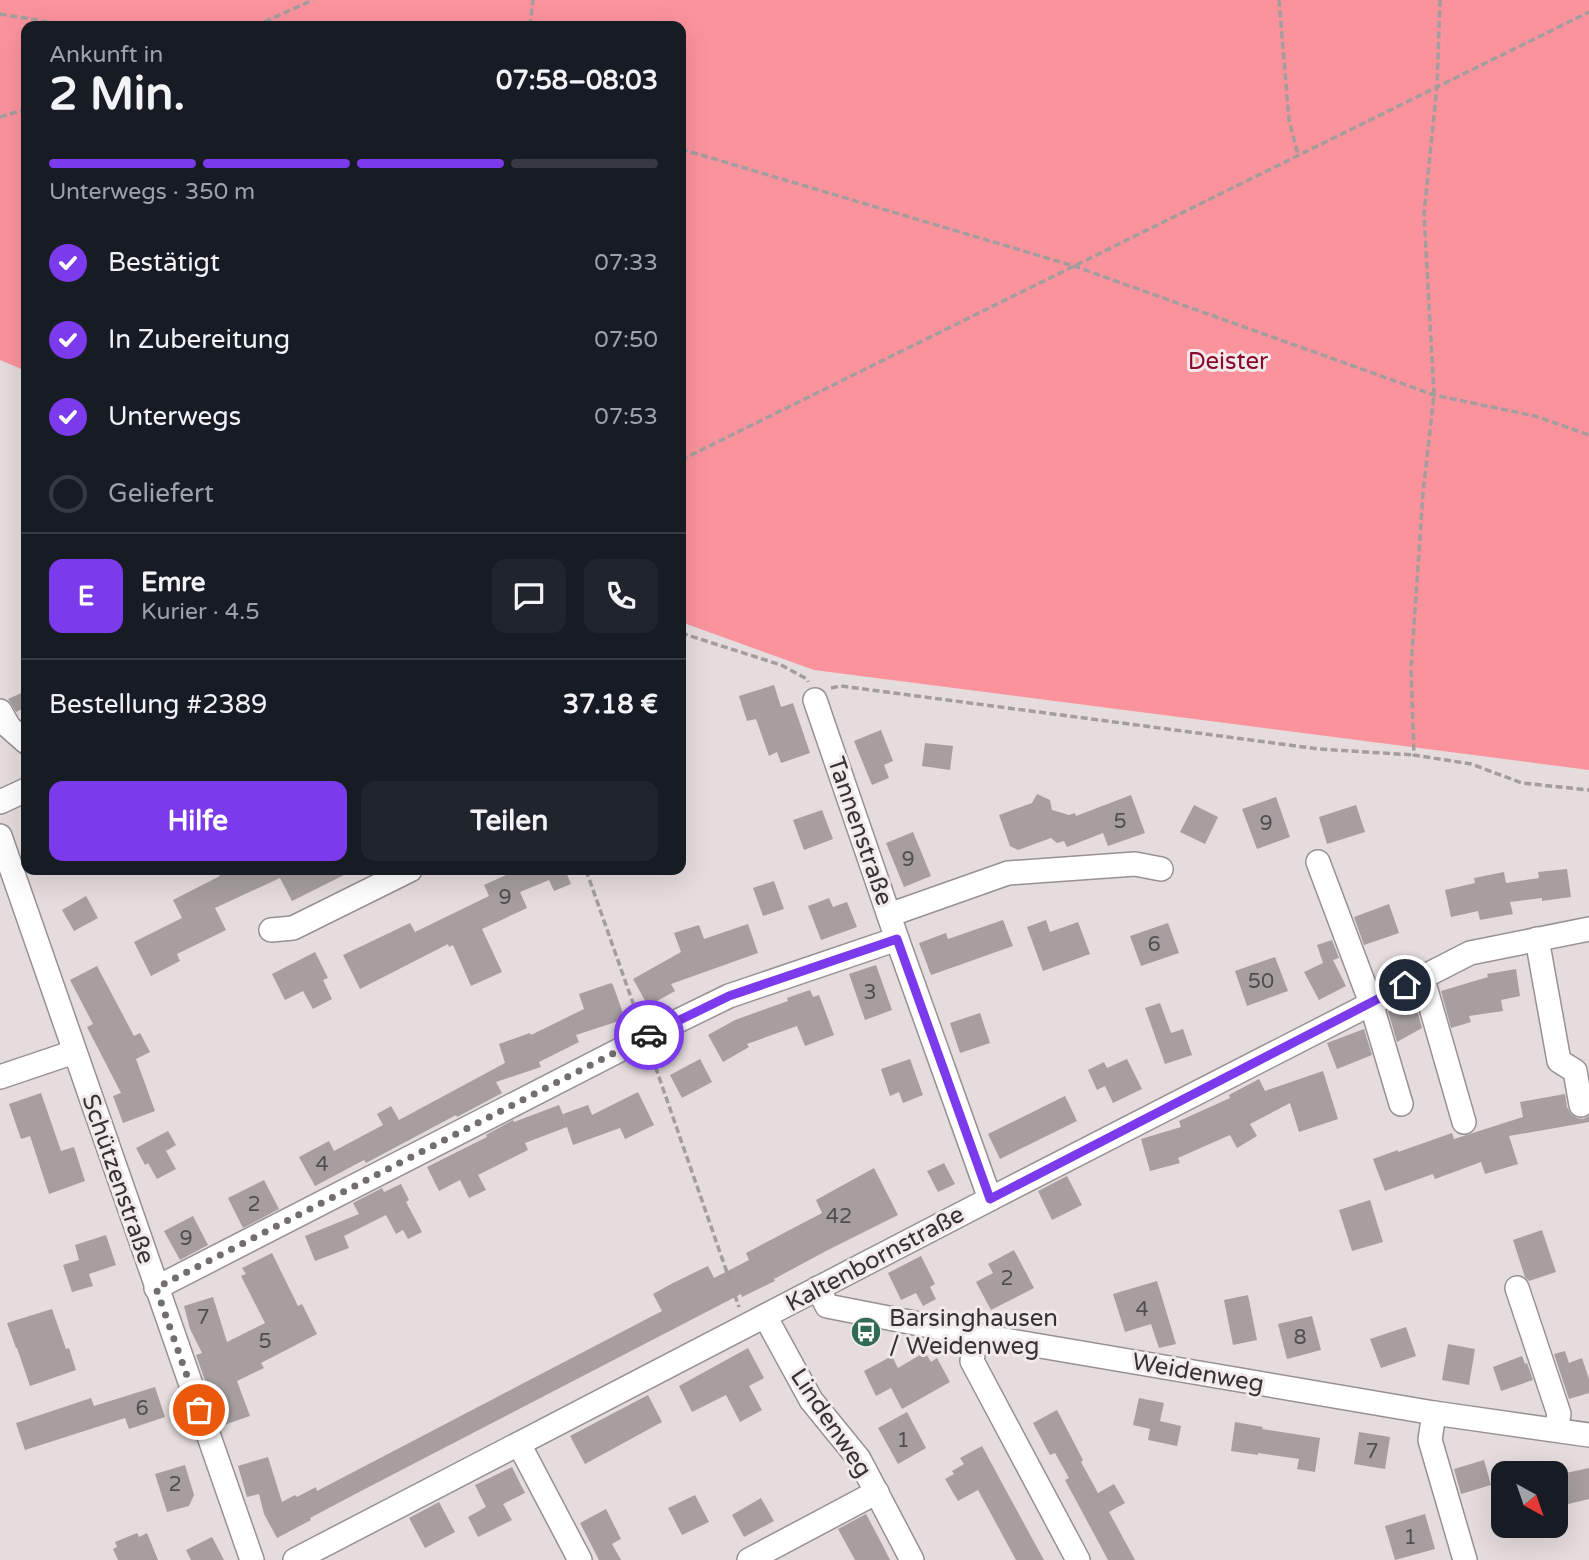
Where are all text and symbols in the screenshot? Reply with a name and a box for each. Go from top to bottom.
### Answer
text: Ankunft in [49,41,163,69]
text: 07:58–08:03 [496,65,658,96]
text: 2 Min. [49,67,185,122]
text: Unterwegs · 350 m [49,178,255,206]
icon: check [49,244,87,282]
text: Bestätigt [108,247,220,278]
text: 07:33 [594,249,658,277]
icon: check [49,321,87,359]
text: In Zubereitung [108,324,290,355]
text: 07:50 [594,326,658,354]
park label: Deister [1188,347,1269,376]
icon: check [49,398,87,436]
text: Unterwegs [108,401,241,432]
text: 07:53 [594,403,658,431]
text: Geliefert [108,478,214,509]
button: chat [492,559,566,633]
button: phone [584,559,658,633]
text: Emre [141,567,206,598]
text: E [78,581,94,612]
text: Kurier · 4.5 [141,598,260,626]
text: Bestellung #2389 [49,689,267,720]
text: 37.18 € [563,689,658,720]
street label: Tannenstraße [821,753,899,909]
button: Hilfe [49,781,347,861]
button: Teilen [361,781,658,861]
house number: 5 [1113,809,1127,834]
house number: 9 [1259,811,1273,836]
house number: 9 [901,847,915,872]
house number: 9 [498,885,512,910]
house number: 6 [1147,932,1161,957]
pin [1375,955,1435,1015]
icon: home [1386,966,1424,1004]
house number: 50 [1248,969,1274,994]
house number: 3 [863,980,877,1005]
courier [614,1000,684,1070]
icon: car [630,1016,668,1054]
street label: Schützenstraße [75,1090,161,1268]
house number: 4 [315,1152,329,1177]
house number: 2 [247,1192,261,1217]
street label: Kaltenbornstraße [781,1200,969,1318]
house number: 42 [826,1204,852,1229]
house number: 9 [179,1226,193,1251]
house number: 2 [1000,1266,1014,1291]
house number: 4 [1135,1297,1149,1322]
place label: Barsinghausen / Weidenweg [889,1304,1058,1361]
house number: 7 [196,1305,210,1330]
bus stop icon: Barsinghausen / Weidenweg [849,1315,883,1349]
house number: 8 [1293,1325,1307,1350]
house number: 5 [258,1329,272,1354]
street label: Weidenweg [1130,1347,1266,1399]
street label: Lindenweg [784,1363,878,1483]
pin [169,1380,229,1440]
icon: bag [180,1391,218,1429]
house number: 6 [135,1396,149,1421]
house number: 1 [896,1428,910,1453]
house number: 7 [1365,1439,1379,1464]
north arrow [1491,1461,1568,1538]
map controls [1491,1461,1568,1538]
house number: 2 [168,1472,182,1497]
house number: 1 [1403,1525,1417,1550]

